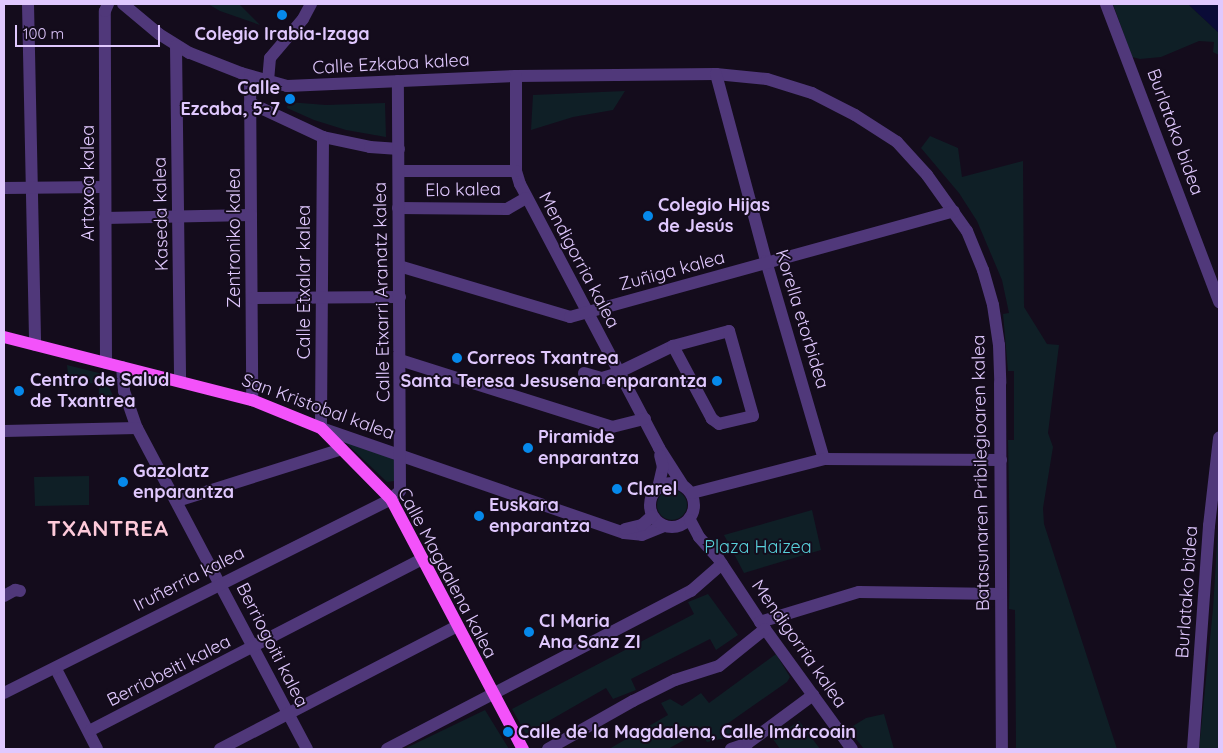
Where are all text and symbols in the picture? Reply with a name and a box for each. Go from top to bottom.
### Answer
marker: Colegio Irabia-Izaga [276,9,288,21]
scale bar [18,15,162,47]
place label: Colegio Irabia-Izaga [194,23,370,45]
text: 100 m [23,24,64,43]
street label: Calle Ezkaba kalea [312,49,470,79]
street label: Burlatako bidea [1142,66,1208,198]
place label: Calle Ezcaba, 5-7 [181,78,280,120]
marker: Calle Ezcaba, 5-7 [284,93,296,105]
street label: Artaxoa kalea [77,125,99,241]
street label: Kaseda kalea [149,157,173,271]
street label: Zentroniko kalea [223,168,245,308]
street label: Elo kalea [425,179,501,201]
street label: Calle Etxarri Aranatz kalea [369,182,395,402]
street label: Mendigorria kalea [534,188,624,332]
place label: Colegio Hijas de Jesús [658,195,770,238]
street label: Calle Etxalar kalea [293,205,315,359]
marker: Colegio Hijas de Jesús [642,210,654,222]
street label: Zuñiga kalea [617,247,727,295]
street label: Korella etorbidea [771,247,833,391]
street label: Batasunaren Pribilegioaren kalea [968,335,994,611]
place label: Correos Txantrea [467,347,619,369]
marker: Correos Txantrea [451,352,463,364]
street label: San Kristobal kalea [239,369,397,445]
place label: Centro de Salud de Txantrea [30,370,169,412]
place label: Santa Teresa Jesusena enparantza [400,370,707,392]
marker: Santa Teresa Jesusena enparantza [711,375,723,387]
marker: Centro de Salud de Txantrea [12,384,26,398]
place label: Piramide enparantza [538,427,639,469]
marker: Piramide enparantza [522,442,534,454]
place label: Gazolatz enparantza [133,461,234,504]
marker: Gazolatz enparantza [117,476,129,488]
place label: Clarel [627,478,677,500]
marker: Clarel [611,483,623,495]
street label: Calle Magdalena kalea [393,484,501,662]
place label: Euskara enparantza [489,495,590,538]
marker: Euskara enparantza [473,510,485,522]
district label: TXANTREA [46,516,170,542]
street label: Burlatako bidea [1172,525,1202,659]
park label: Plaza Haizea [704,536,812,558]
street label: Iruñerria kalea [130,542,248,616]
street label: Mendigorria kalea [747,576,851,712]
street label: Berriogoiti kalea [231,579,313,711]
place label: CI Maria Ana Sanz ZI [539,611,641,654]
marker: CI Maria Ana Sanz ZI [523,626,535,638]
street label: Berriobeiti kalea [104,631,234,711]
place label: Calle de la Magdalena, Calle Imárcoain [518,721,856,743]
marker: Calle de la Magdalena, Calle Imárcoain [502,726,514,738]

